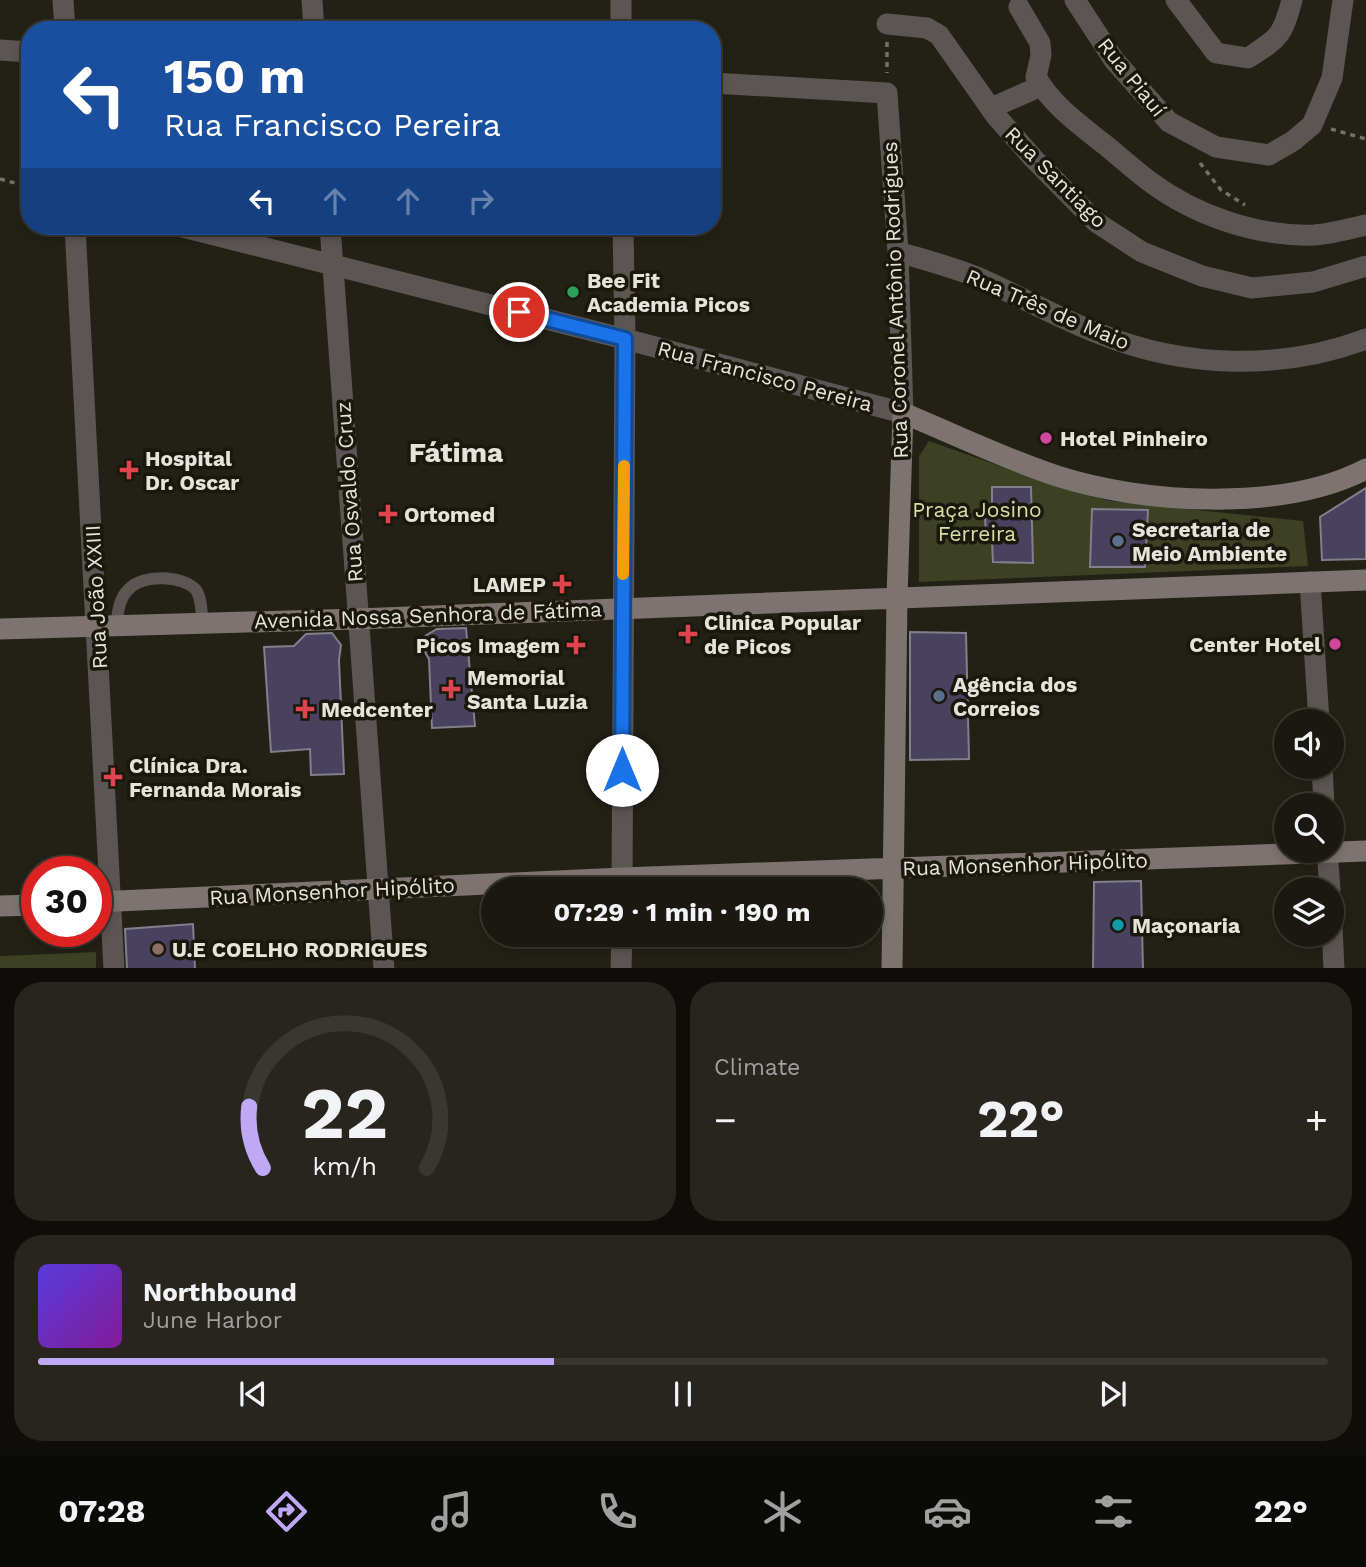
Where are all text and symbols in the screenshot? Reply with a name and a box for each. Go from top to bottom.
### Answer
street label: Rua Piauí [1093,33,1172,122]
text: 150 m [164,47,305,105]
icon: left [49,49,140,140]
text: Rua Francisco Pereira [164,106,501,144]
street label: Rua Santiago [1000,121,1112,233]
street label: Rua Coronel Antônio Rodrigues [877,141,913,459]
icon: left [243,182,281,220]
icon: ahead [316,182,354,220]
icon: ahead [389,182,427,220]
icon: right [462,182,500,220]
street label: Rua Três de Maio [963,263,1133,355]
place label: Bee Fit Academia Picos [587,268,750,317]
pin [489,282,549,342]
marker: Bee Fit Academia Picos [565,284,581,300]
icon: arrive [500,293,538,331]
street label: Rua Francisco Pereira [655,335,875,417]
street label: Rua Osvaldo Cruz [330,401,368,583]
place label: Hotel Pinheiro [1060,426,1208,451]
marker: Hotel Pinheiro [1038,430,1054,446]
district label: Fátima [409,436,504,469]
place label: Hospital Dr. Oscar [145,446,239,495]
marker: Hospital Dr. Oscar [119,460,139,480]
park label: Praça Josino Ferreira [912,497,1042,546]
place label: Ortomed [404,502,495,527]
marker: Ortomed [378,504,398,524]
place label: Secretaria de Meio Ambiente [1132,517,1287,566]
street label: Rua João XXIII [80,524,112,670]
marker: Secretaria de Meio Ambiente [1110,533,1126,549]
place label: LAMEP [473,572,546,597]
marker: LAMEP [552,574,572,594]
street label: Avenida Nossa Senhora de Fátima [254,596,602,634]
place label: Clinica Popular de Picos [704,610,861,659]
marker: Clinica Popular de Picos [678,624,698,644]
place label: Center Hotel [1189,632,1321,657]
place label: Picos Imagem [416,633,560,658]
marker: Picos Imagem [566,635,586,655]
marker: Center Hotel [1327,636,1343,652]
place label: Memorial Santa Luzia [467,665,588,714]
place label: Agência dos Correios [953,672,1077,721]
marker: Memorial Santa Luzia [441,679,461,699]
marker: Agência dos Correios [931,688,947,704]
place label: Medcenter [321,697,433,722]
marker: Medcenter [295,699,315,719]
map controls [1274,709,1344,947]
button: sound [1274,709,1344,779]
position arrow [585,733,659,807]
place label: Clínica Dra. Fernanda Morais [129,753,301,802]
marker: Clínica Dra. Fernanda Morais [103,767,123,787]
button: search [1274,793,1344,863]
street label: Rua Monsenhor Hipólito [902,847,1148,881]
speed limit sign: 30 [21,856,112,947]
street label: Rua Monsenhor Hipólito [209,872,455,910]
button: layers [1274,877,1344,947]
text: 07:29 · 1 min · 190 m [553,897,811,927]
place label: Maçonaria [1132,913,1241,938]
marker: Maçonaria [1110,917,1126,933]
place label: U.E COELHO RODRIGUES [172,937,427,962]
marker: U.E COELHO RODRIGUES [150,941,166,957]
text: Climate [714,1054,800,1081]
text: 22 [302,1070,388,1156]
text: 22° [977,1089,1065,1150]
text: − [714,1098,737,1142]
text: + [1305,1098,1328,1142]
text: km/h [313,1151,377,1180]
text: Northbound [143,1277,297,1307]
text: June Harbor [143,1307,282,1334]
icon: previous [234,1375,272,1413]
icon: pause [664,1375,702,1413]
icon: next [1094,1375,1132,1413]
icon: directions [262,1487,311,1536]
icon: music [427,1487,476,1536]
icon: phone [593,1487,642,1536]
icon: climate [758,1487,807,1536]
icon: car [923,1487,972,1536]
icon: filters [1089,1487,1138,1536]
text: 07:28 [58,1492,146,1530]
text: 22° [1254,1492,1308,1530]

